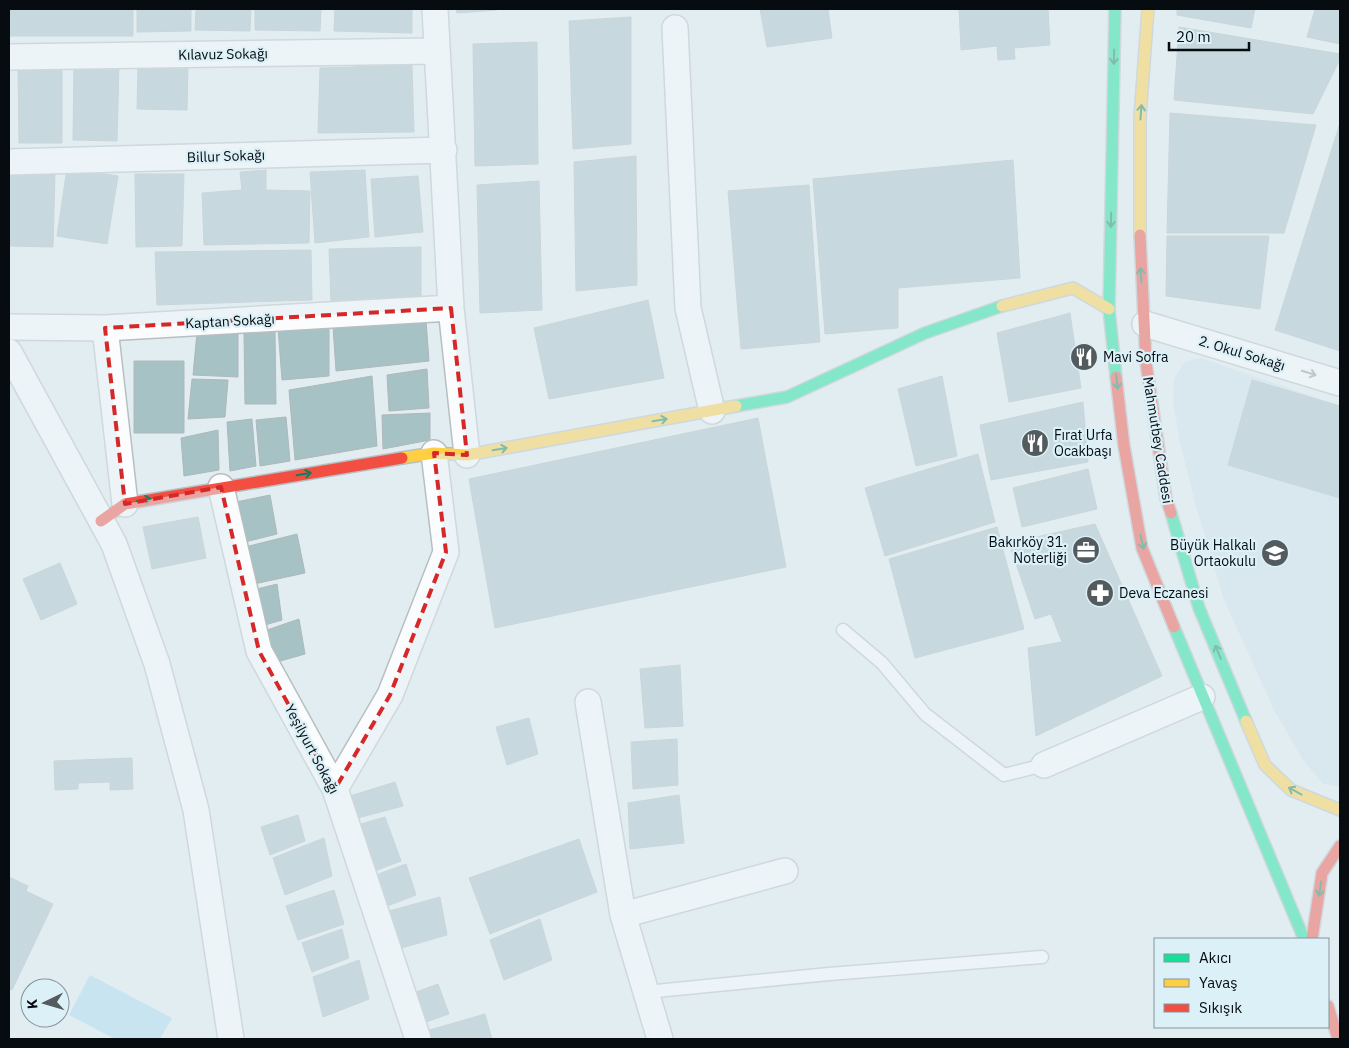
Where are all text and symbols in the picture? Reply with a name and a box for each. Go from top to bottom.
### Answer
scale bar [1169,20,1249,52]
text: 20 m [1176,27,1211,46]
street label: Kılavuz Sokağı [178,44,268,64]
one-way arrow [1109,49,1119,65]
one-way arrow [1136,105,1145,121]
street label: Billur Sokağı [187,146,265,166]
one-way arrow [1106,212,1115,228]
one-way arrow [1136,267,1146,283]
street label: Kaptan Sokağı [185,310,275,332]
street label: 2. Okul Sokağı [1197,331,1287,375]
restaurant icon: Mavi Sofra [1069,342,1099,372]
place label: Mavi Sofra [1103,348,1169,366]
one-way arrow [1300,369,1316,378]
one-way arrow [1112,374,1122,390]
street label: Mahmutbey Caddesi [1139,375,1177,505]
one-way arrow [651,415,667,425]
place label: Fırat Urfa Ocakbaşı [1054,426,1113,460]
restaurant icon: Fırat Urfa Ocakbaşı [1020,428,1050,458]
one-way arrow [491,443,507,453]
one-way arrow [296,468,312,478]
one-way arrow [136,495,152,505]
place label: Bakırköy 31. Noterliği [989,533,1067,567]
one-way arrow [1138,534,1147,550]
office icon: Bakırköy 31. Noterliği [1071,535,1101,565]
place label: Büyük Halkalı Ortaokulu [1170,536,1256,570]
school or university icon: Büyük Halkalı Ortaokulu [1260,538,1290,568]
pharmacy icon: Deva Eczanesi [1085,578,1115,608]
place label: Deva Eczanesi [1119,584,1209,602]
one-way arrow [1213,645,1222,661]
street label: Yeşilyurt Sokağı [281,701,343,797]
one-way arrow [1289,786,1303,796]
one-way arrow [1314,881,1324,897]
legend [1154,938,1329,1028]
text: Akıcı [1199,948,1232,967]
text: Yavaş [1199,973,1238,992]
north arrow [20,978,70,1028]
text: K [23,998,41,1010]
text: Sıkışık [1199,998,1242,1017]

